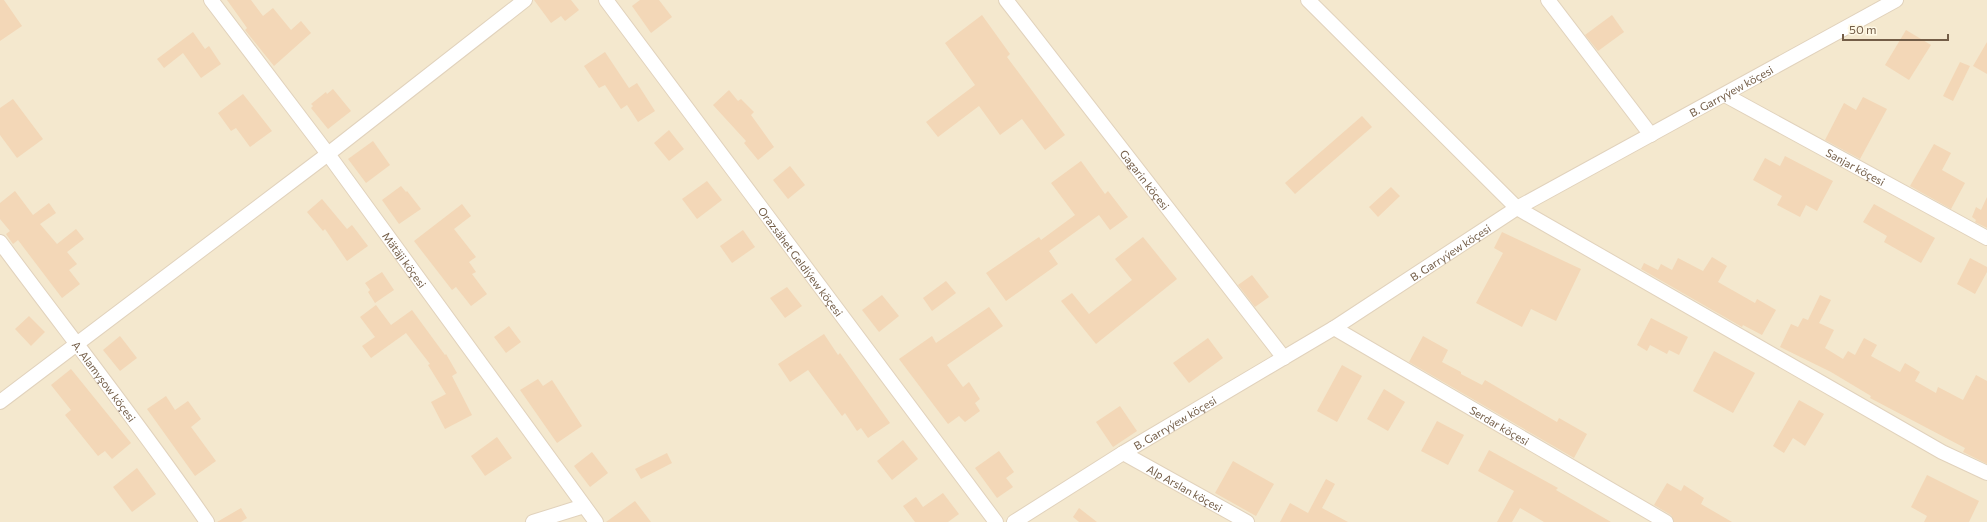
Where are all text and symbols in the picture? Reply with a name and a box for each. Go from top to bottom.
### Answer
scale bar [1843,16,1948,42]
text: 50 m [1849,22,1877,36]
street label: B. Garryýew köçesi [1687,62,1775,119]
street label: Sanjar köçesi [1824,145,1888,188]
street label: Gagarin köçesi [1118,147,1173,212]
street label: Orazsähet Geldiýew köçesi [756,204,846,319]
street label: B. Garryýew köçesi [1407,221,1493,283]
street label: Mätäji köçesi [380,229,430,290]
street label: A. Alamyşow köçesi [70,338,139,424]
street label: B. Garryýew köçesi [1131,393,1218,452]
street label: Serdar köçesi [1468,402,1532,447]
street label: Alp Arslan köçesi [1145,461,1225,514]

